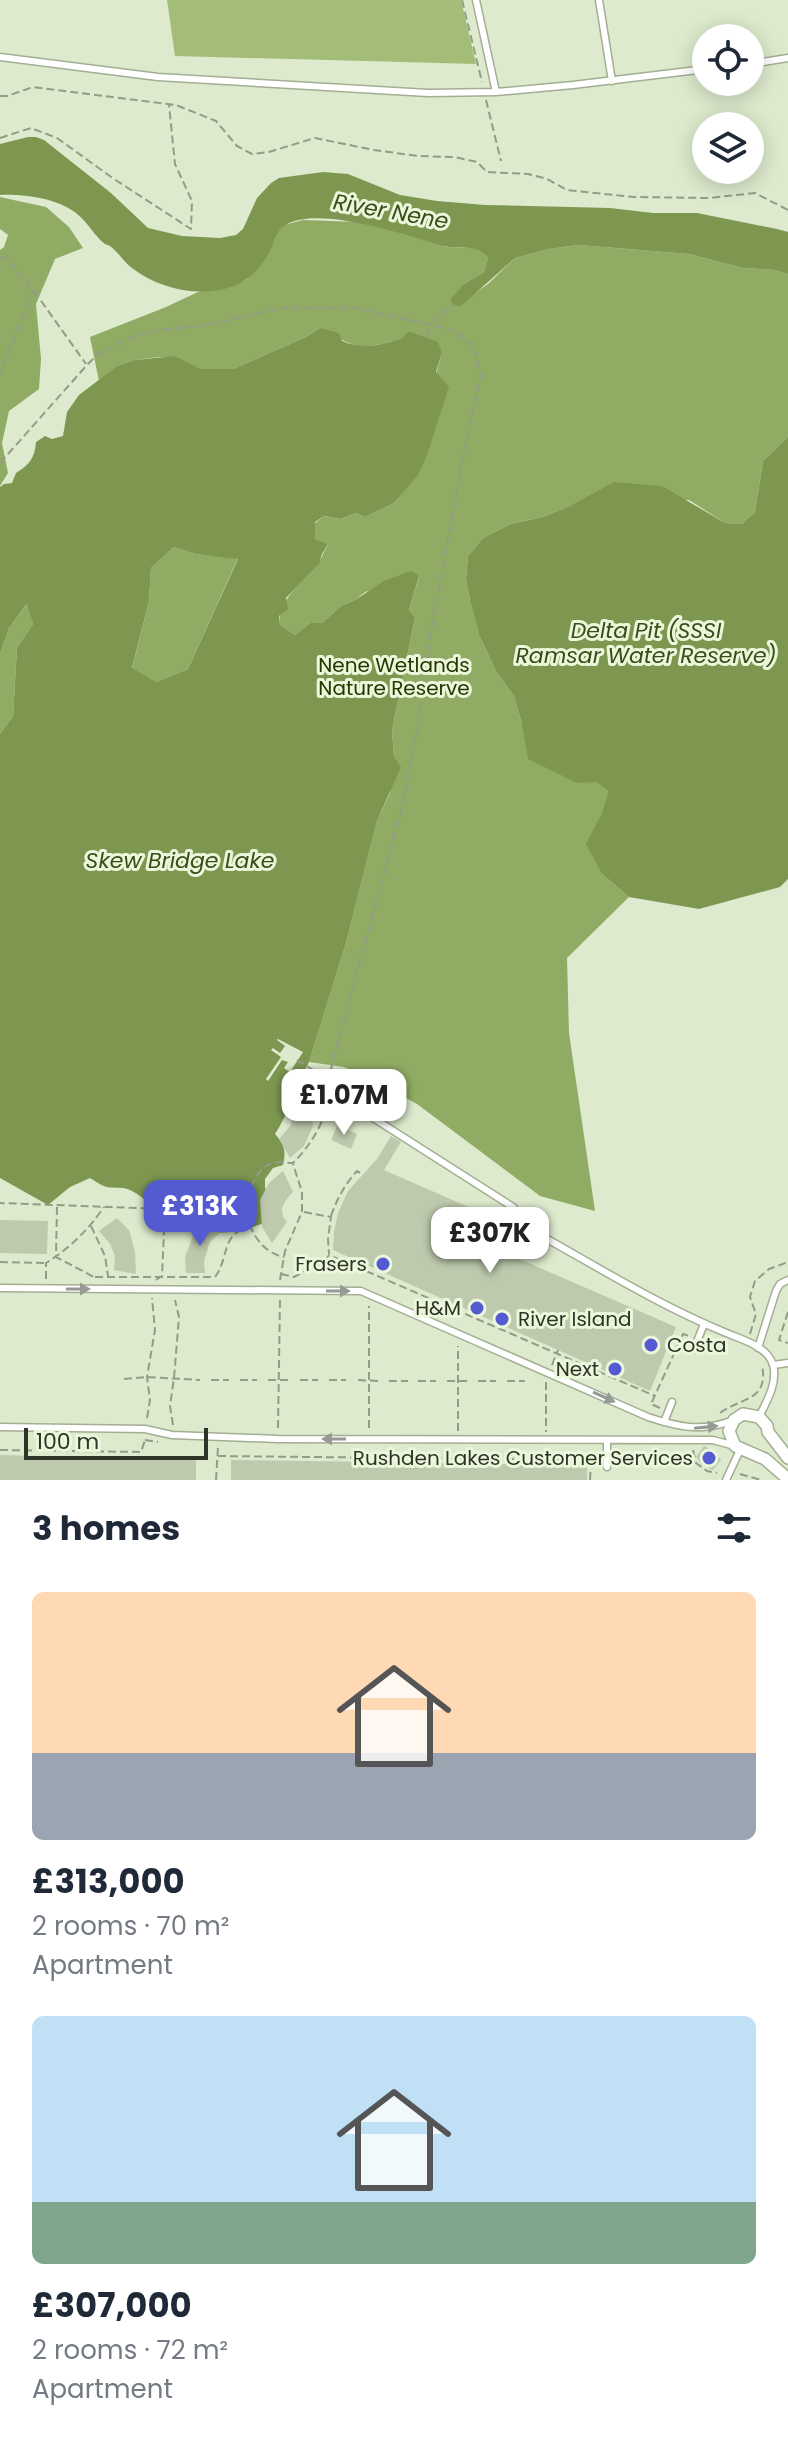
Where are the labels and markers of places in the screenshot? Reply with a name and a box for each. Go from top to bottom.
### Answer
pin: £1.07M [279,1069,409,1137]
pin: £313K [144,1180,256,1248]
pin: £307K [434,1207,546,1275]
place label: Frasers [295,1250,367,1278]
marker: Frasers [374,1255,392,1273]
place label: H&M [415,1294,461,1322]
marker: H&M [468,1299,486,1317]
place label: River Island [518,1305,632,1333]
marker: River Island [493,1310,511,1328]
place label: Costa [667,1331,726,1359]
marker: Costa [642,1336,660,1354]
place label: Next [556,1355,599,1383]
marker: Next [606,1360,624,1378]
place label: Rushden Lakes Customer Services [353,1444,693,1472]
marker: Rushden Lakes Customer Services [700,1449,718,1467]

